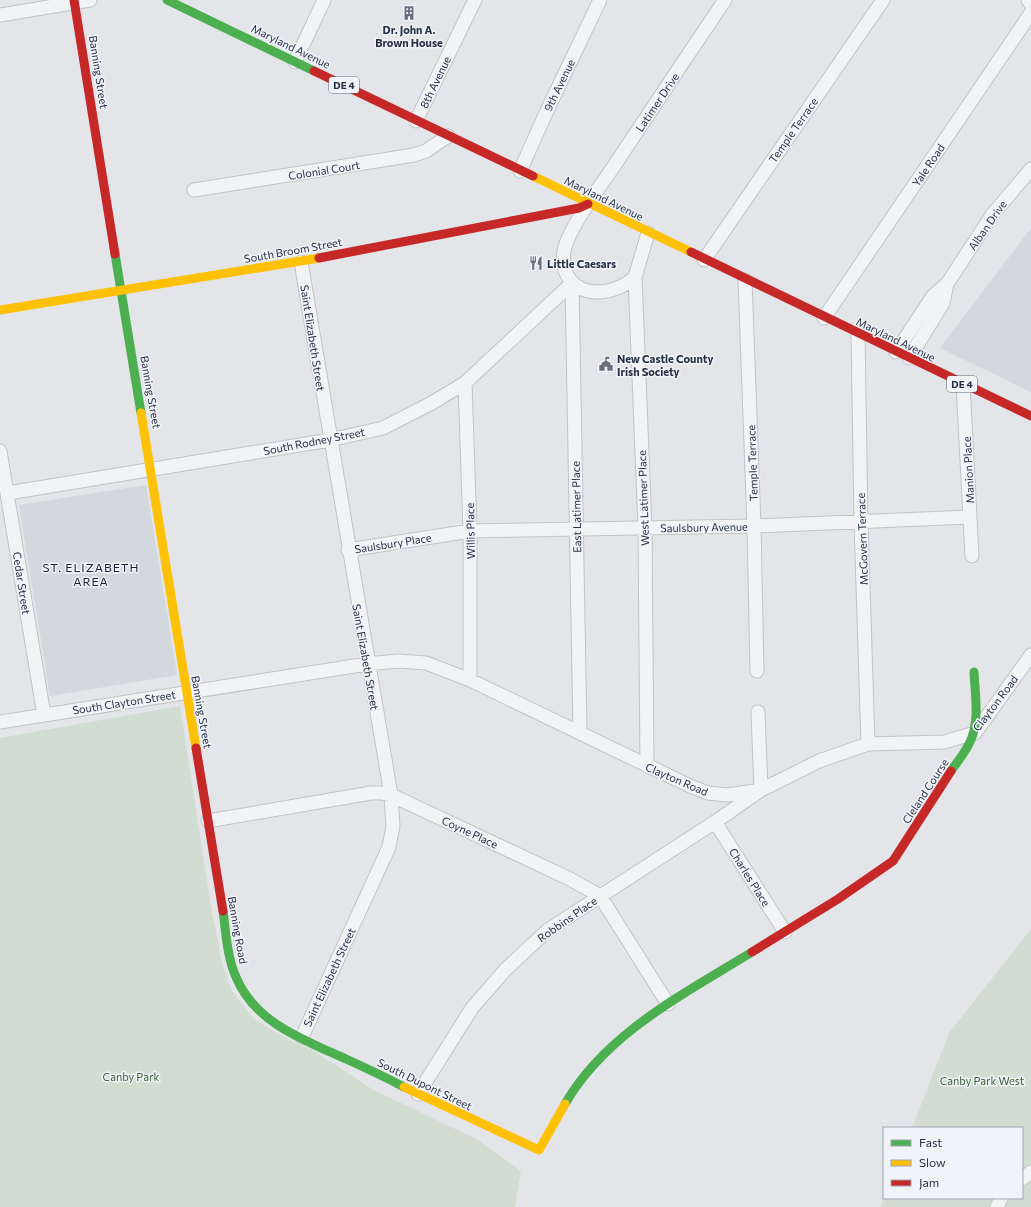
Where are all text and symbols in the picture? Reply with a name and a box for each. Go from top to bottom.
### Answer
building icon: Dr. John A. Brown House [401,5,417,21]
street label: Maryland Avenue [249,21,333,71]
place label: Dr. John A. Brown House [375,23,443,49]
street label: Banning Street [87,35,111,110]
street label: 8th Avenue [417,54,453,110]
street label: 9th Avenue [541,57,577,113]
street label: Latimer Drive [633,70,681,134]
road number: DE 4 [329,77,359,93]
street label: Temple Terrace [766,95,820,165]
street label: Yale Road [909,141,947,189]
street label: Colonial Court [287,158,361,182]
street label: Maryland Avenue [562,173,646,223]
street label: Alban Drive [965,198,1009,252]
street label: South Broom Street [243,235,344,265]
restaurant icon: Little Caesars [528,255,544,271]
place label: Little Caesars [547,257,616,270]
street label: Saint Elizabeth Street [298,284,328,393]
street label: Maryland Avenue [854,314,938,364]
place label: New Castle County Irish Society [617,352,713,378]
street label: Banning Street [138,355,164,430]
public building icon: New Castle County Irish Society [598,356,614,372]
road number: DE 4 [947,376,977,392]
street label: Temple Terrace [744,424,760,501]
street label: South Rodney Street [262,425,366,457]
street label: Manion Place [960,436,976,504]
street label: West Latimer Place [635,450,651,546]
street label: East Latimer Place [569,461,583,553]
street label: McGovern Terrace [854,493,870,585]
street label: Willis Place [463,503,477,559]
street label: Saulsbury Avenue [660,520,748,534]
street label: Saulsbury Place [354,530,433,555]
street label: Cedar Street [11,551,33,616]
district label: ST. ELIZABETH AREA [42,560,140,588]
street label: Saint Elizabeth Street [350,603,382,712]
street label: Clayton Road [970,672,1020,734]
street label: Banning Street [189,675,215,750]
street label: South Clayton Street [71,687,177,717]
street label: Cleland Course [899,756,951,826]
street label: Clayton Road [644,760,710,798]
street label: Coyne Place [440,813,500,851]
street label: Charles Place [727,845,773,909]
street label: Robbins Place [535,894,599,944]
street label: Banning Road [226,895,250,965]
street label: Saint Elizabeth Street [300,925,358,1028]
street label: South Dupont Street [376,1055,475,1113]
park label: Canby Park [103,1070,159,1083]
park label: Canby Park West [940,1074,1025,1087]
legend [883,1127,1023,1199]
text: Fast [919,1135,942,1149]
text: Slow [919,1155,946,1169]
text: Jam [919,1175,939,1190]

